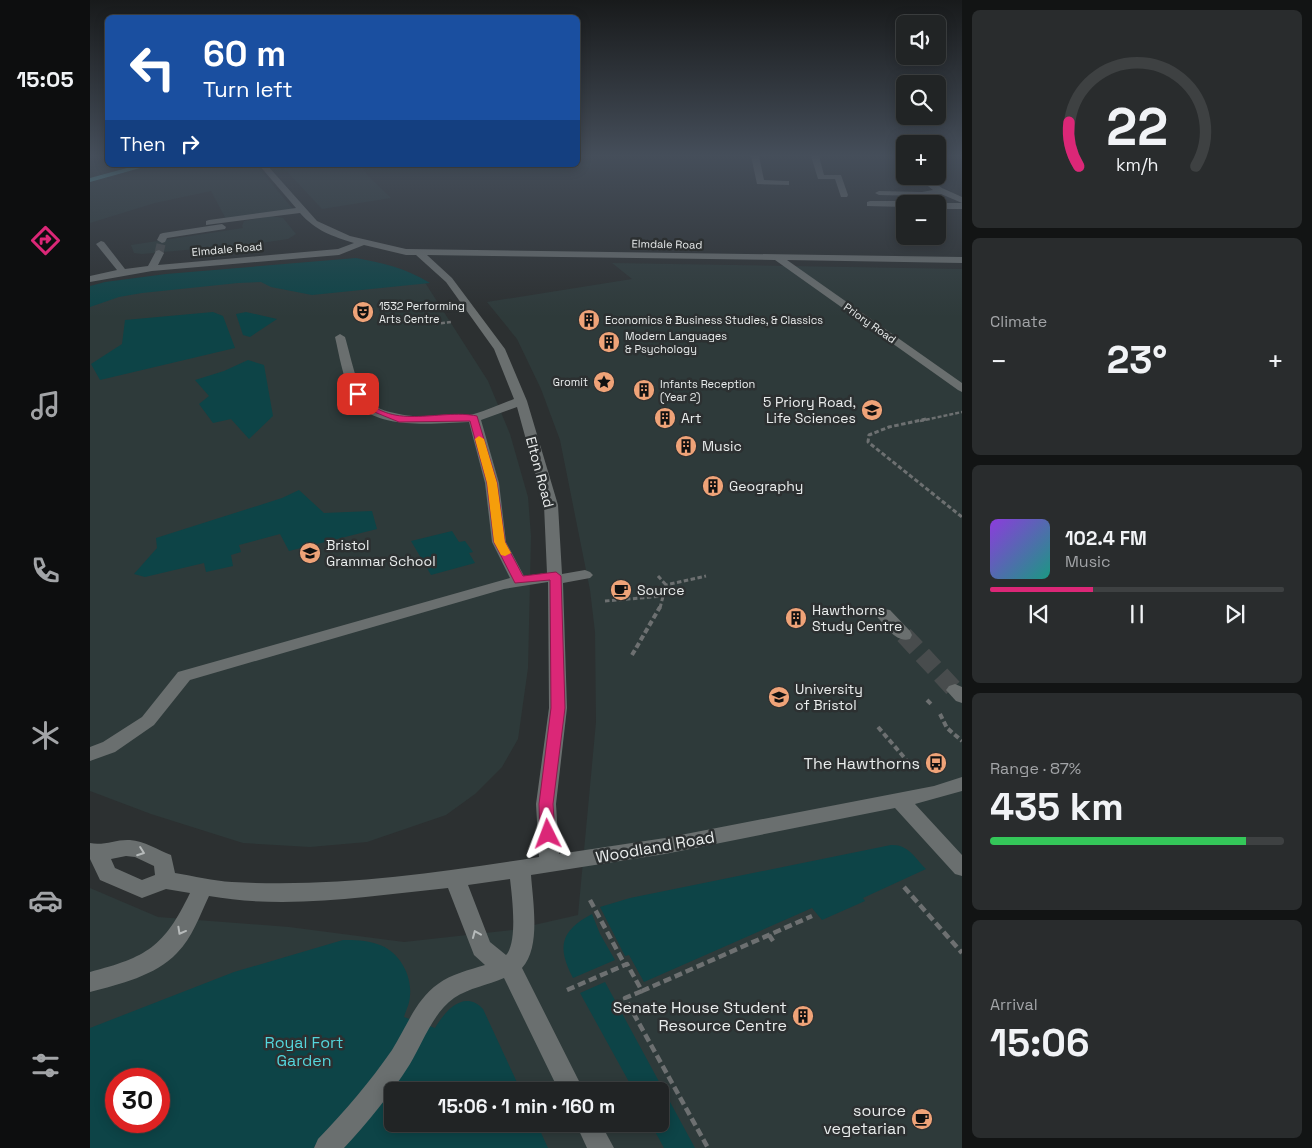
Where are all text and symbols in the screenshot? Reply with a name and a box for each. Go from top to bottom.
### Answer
map controls [896,15,946,245]
button: sound [896,15,946,65]
text: 60 m [203,32,286,76]
icon: left [120,35,185,100]
text: 15:05 [16,65,74,93]
text: Turn left [203,75,293,103]
button: search [896,75,946,125]
text: 22 [1106,94,1168,160]
icon: right [176,130,204,158]
text: Then [120,132,166,157]
button: + [896,135,946,185]
text: km/h [1116,153,1158,176]
button: − [896,195,946,245]
icon: directions [28,223,63,258]
street label: Elmdale Road [631,236,703,252]
street label: Elmdale Road [191,239,263,259]
place label: 1532 Performing Arts Centre [379,299,465,326]
theatre icon: 1532 Performing Arts Centre [351,300,375,324]
street label: Priory Road [841,300,899,346]
building icon: Economics & Business Studies, & Classics [577,308,601,332]
text: Climate [990,311,1047,332]
place label: Economics & Business Studies, & Classics [605,313,823,327]
place label: Modern Languages & Psychology [625,329,727,356]
building icon: Modern Languages & Psychology [597,330,621,354]
text: 23° [1107,336,1167,384]
text: − [990,343,1007,379]
text: + [1267,343,1284,379]
place icon: Gromit [592,370,616,394]
pin [337,373,379,415]
place label: Gromit [553,375,588,389]
place label: Infants Reception (Year 2) [660,377,755,404]
building icon: Infants Reception (Year 2) [632,378,656,402]
icon: arrive [344,380,372,408]
icon: music [28,388,63,423]
place label: 5 Priory Road, Life Sciences [763,393,856,427]
school or university icon: 5 Priory Road, Life Sciences [860,398,884,422]
building icon: Art [653,406,677,430]
place label: Art [681,409,702,427]
building icon: Music [674,434,698,458]
street label: Elton Road [522,435,558,509]
place label: Music [702,437,742,455]
building icon: Geography [701,474,725,498]
place label: Geography [729,477,803,495]
text: 102.4 FM [1065,526,1147,551]
place label: Bristol Grammar School [326,536,436,570]
school or university icon: Bristol Grammar School [298,541,322,565]
text: Music [1065,551,1111,572]
icon: phone [28,553,63,588]
cafe icon: Source [609,578,633,602]
place label: Source [637,581,685,599]
icon: previous [1025,600,1053,628]
icon: pause [1123,600,1151,628]
icon: next [1221,600,1249,628]
place label: Hawthorns Study Centre [812,601,902,635]
building icon: Hawthorns Study Centre [784,606,808,630]
place label: University of Bristol [795,680,863,714]
school or university icon: University of Bristol [767,685,791,709]
icon: climate [28,718,63,753]
bus stop icon: The Hawthorns [924,751,948,775]
place label: The Hawthorns [804,753,920,774]
text: Range · 87% [990,758,1081,779]
text: 435 km [990,783,1124,831]
position arrow [521,807,573,859]
street label: Woodland Road [594,826,716,868]
one-way arrow [136,846,145,856]
icon: car [28,883,63,918]
one-way arrow [177,925,187,934]
one-way arrow [472,930,483,939]
text: Arrival [990,994,1038,1015]
place label: Senate House Student Resource Centre [613,997,787,1036]
building icon: Senate House Student Resource Centre [791,1004,815,1028]
text: 15:06 [990,1019,1089,1067]
park label: Royal Fort Garden [265,1032,343,1071]
icon: filters [28,1048,63,1083]
speed limit sign: 30 [105,1068,170,1133]
text: 15:06 · 1 min · 160 m [438,1094,615,1119]
place label: source vegetarian [823,1100,906,1139]
cafe icon: source vegetarian [910,1107,934,1131]

